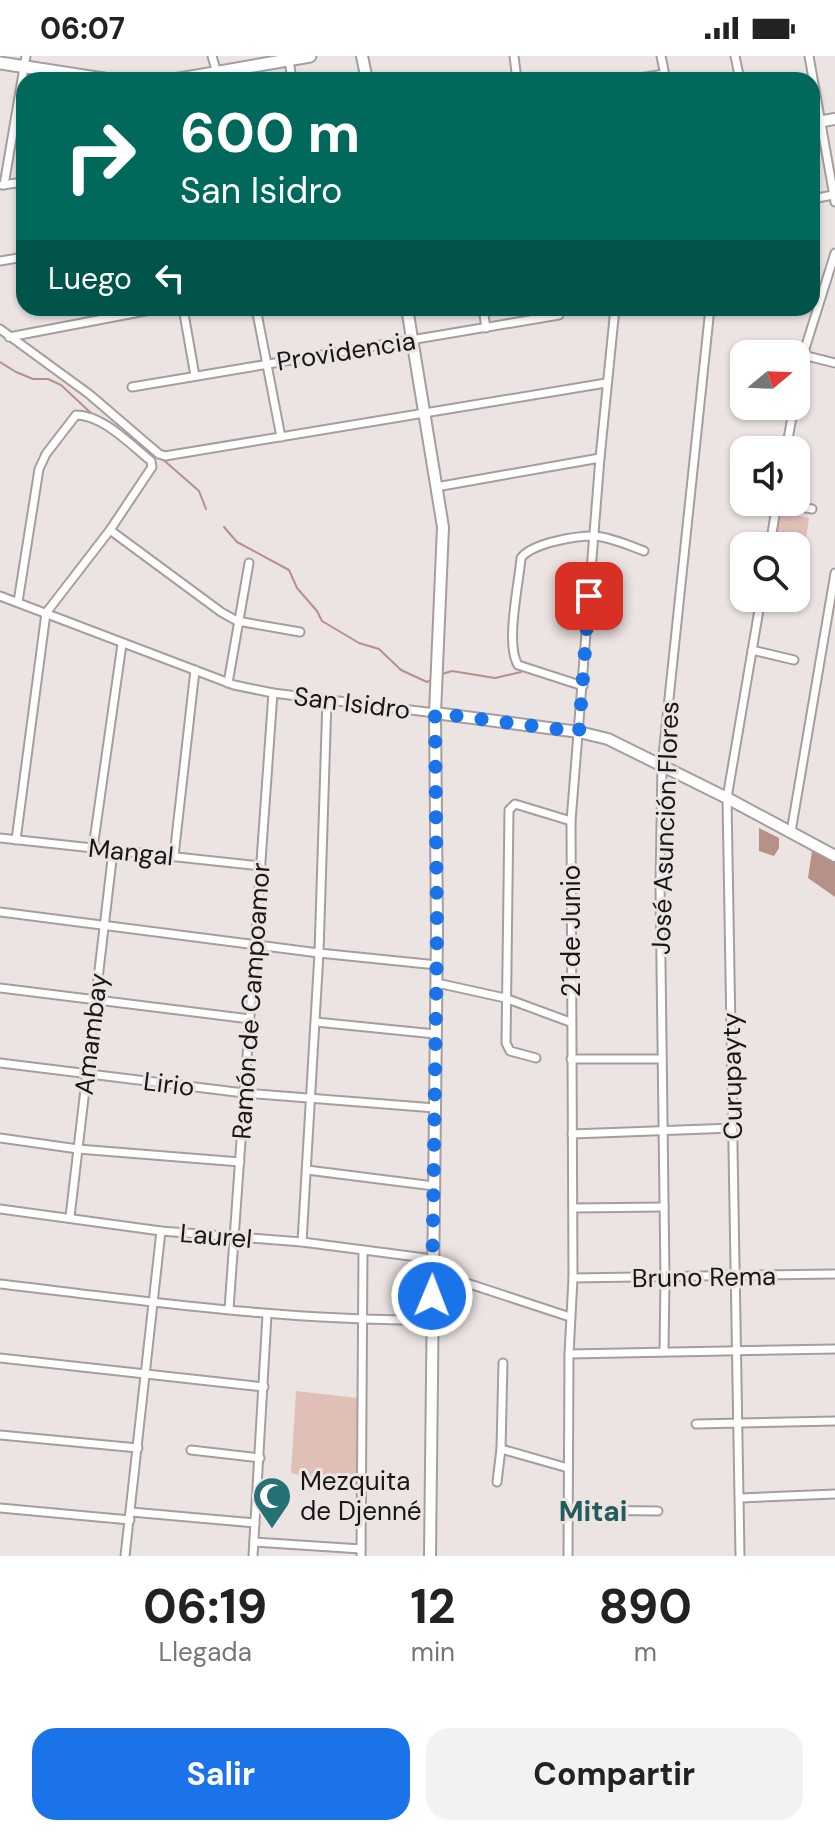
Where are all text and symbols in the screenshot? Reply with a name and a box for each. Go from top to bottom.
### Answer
text: 06:07 [40,9,125,48]
text: 600 m [180,96,360,169]
icon: right [48,104,152,208]
text: San Isidro [180,167,342,214]
icon: left [148,256,192,300]
text: Luego [48,259,132,298]
street label: Providencia [274,323,418,379]
north arrow [730,340,810,420]
map controls [730,340,810,612]
button: sound [730,436,810,516]
button: search [730,532,810,612]
pin [555,562,623,630]
icon: arrive [567,574,611,618]
street label: San Isidro [292,679,412,727]
street label: José Asunción Flores [644,701,686,955]
street label: Mangal [87,831,175,873]
street label: Ramón de Campoamor [224,861,278,1141]
street label: 21 de Junio [554,865,588,997]
street label: Amambay [67,971,115,1097]
street label: Curupayty [714,1012,750,1140]
street label: Lirio [142,1064,196,1104]
street label: Laurel [178,1216,254,1256]
position arrow [390,1254,474,1338]
street label: Bruno Rema [632,1259,776,1295]
place label: Mezquita de Djenné [300,1464,422,1528]
mosque icon: Mezquita de Djenné [251,1475,293,1530]
district label: Mitai [559,1493,627,1530]
text: 06:19 [143,1575,267,1638]
text: 12 [410,1575,455,1638]
text: 890 [598,1575,692,1638]
text: Llegada [159,1635,252,1669]
text: min [411,1635,455,1669]
text: m [634,1635,657,1669]
button: Salir [32,1728,410,1820]
button: Compartir [426,1728,803,1820]

